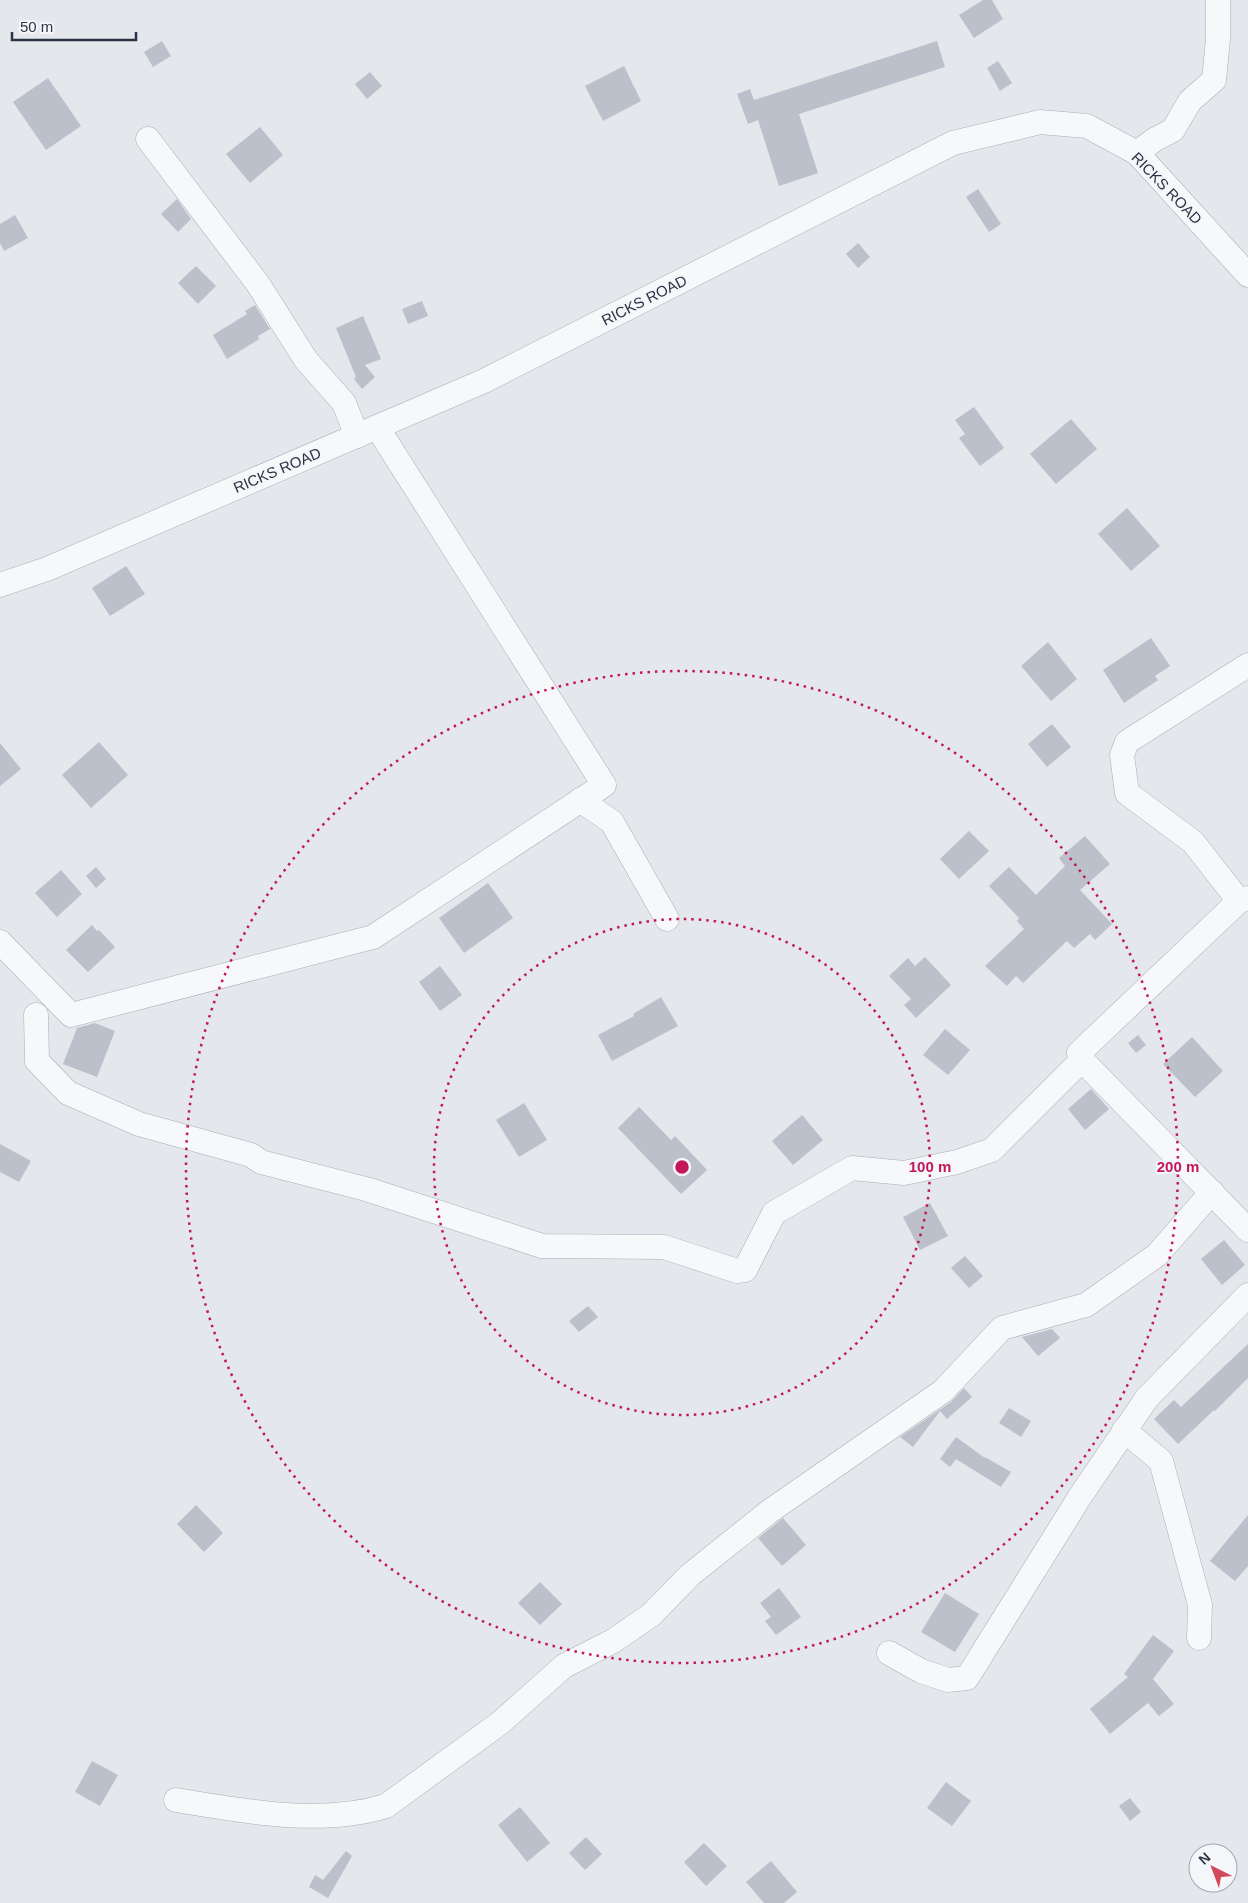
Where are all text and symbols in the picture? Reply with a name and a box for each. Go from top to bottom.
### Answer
scale bar [12,10,136,42]
text: 50 m [20,18,53,35]
street label: RICKS ROAD [1128,149,1206,228]
street label: RICKS ROAD [599,271,690,329]
street label: RICKS ROAD [231,444,323,496]
centre of rings [673,1158,691,1176]
text: 100 m [909,1158,951,1175]
text: 200 m [1157,1158,1199,1175]
north arrow [1188,1843,1238,1893]
text: N [1195,1849,1213,1868]

